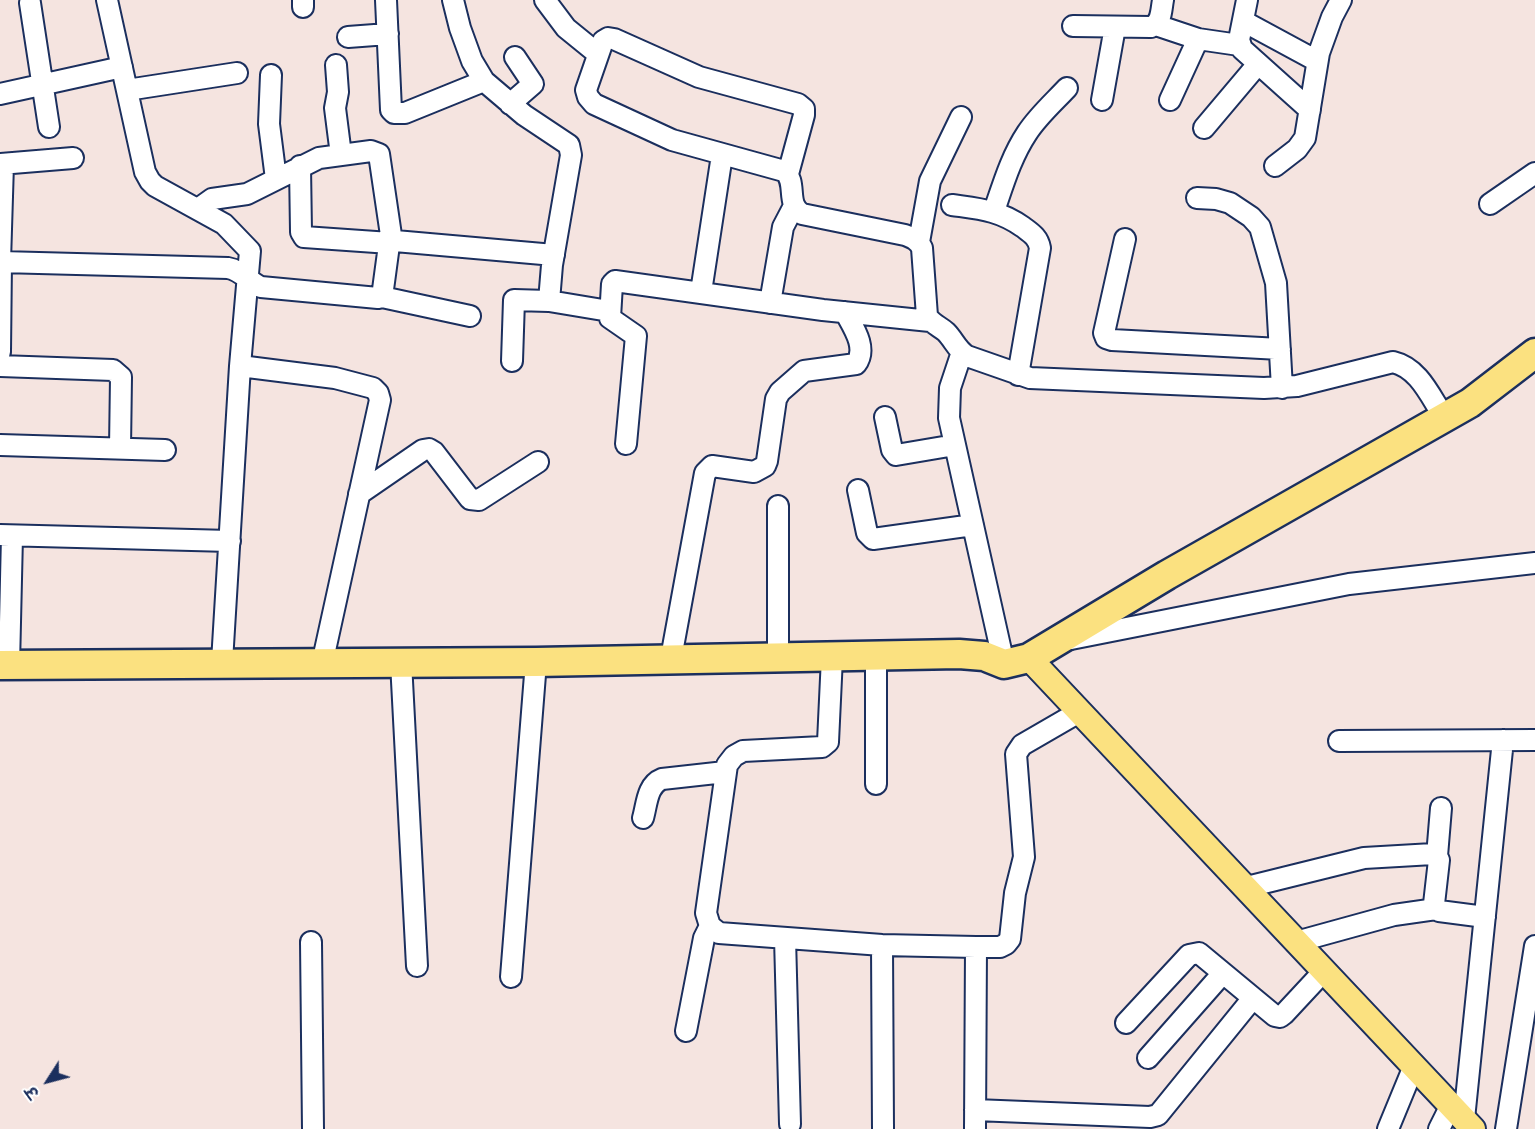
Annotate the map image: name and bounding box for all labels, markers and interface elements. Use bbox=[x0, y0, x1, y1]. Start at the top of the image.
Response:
north arrow bbox=[18, 1051, 78, 1111]
text: उ bbox=[22, 1082, 44, 1102]

